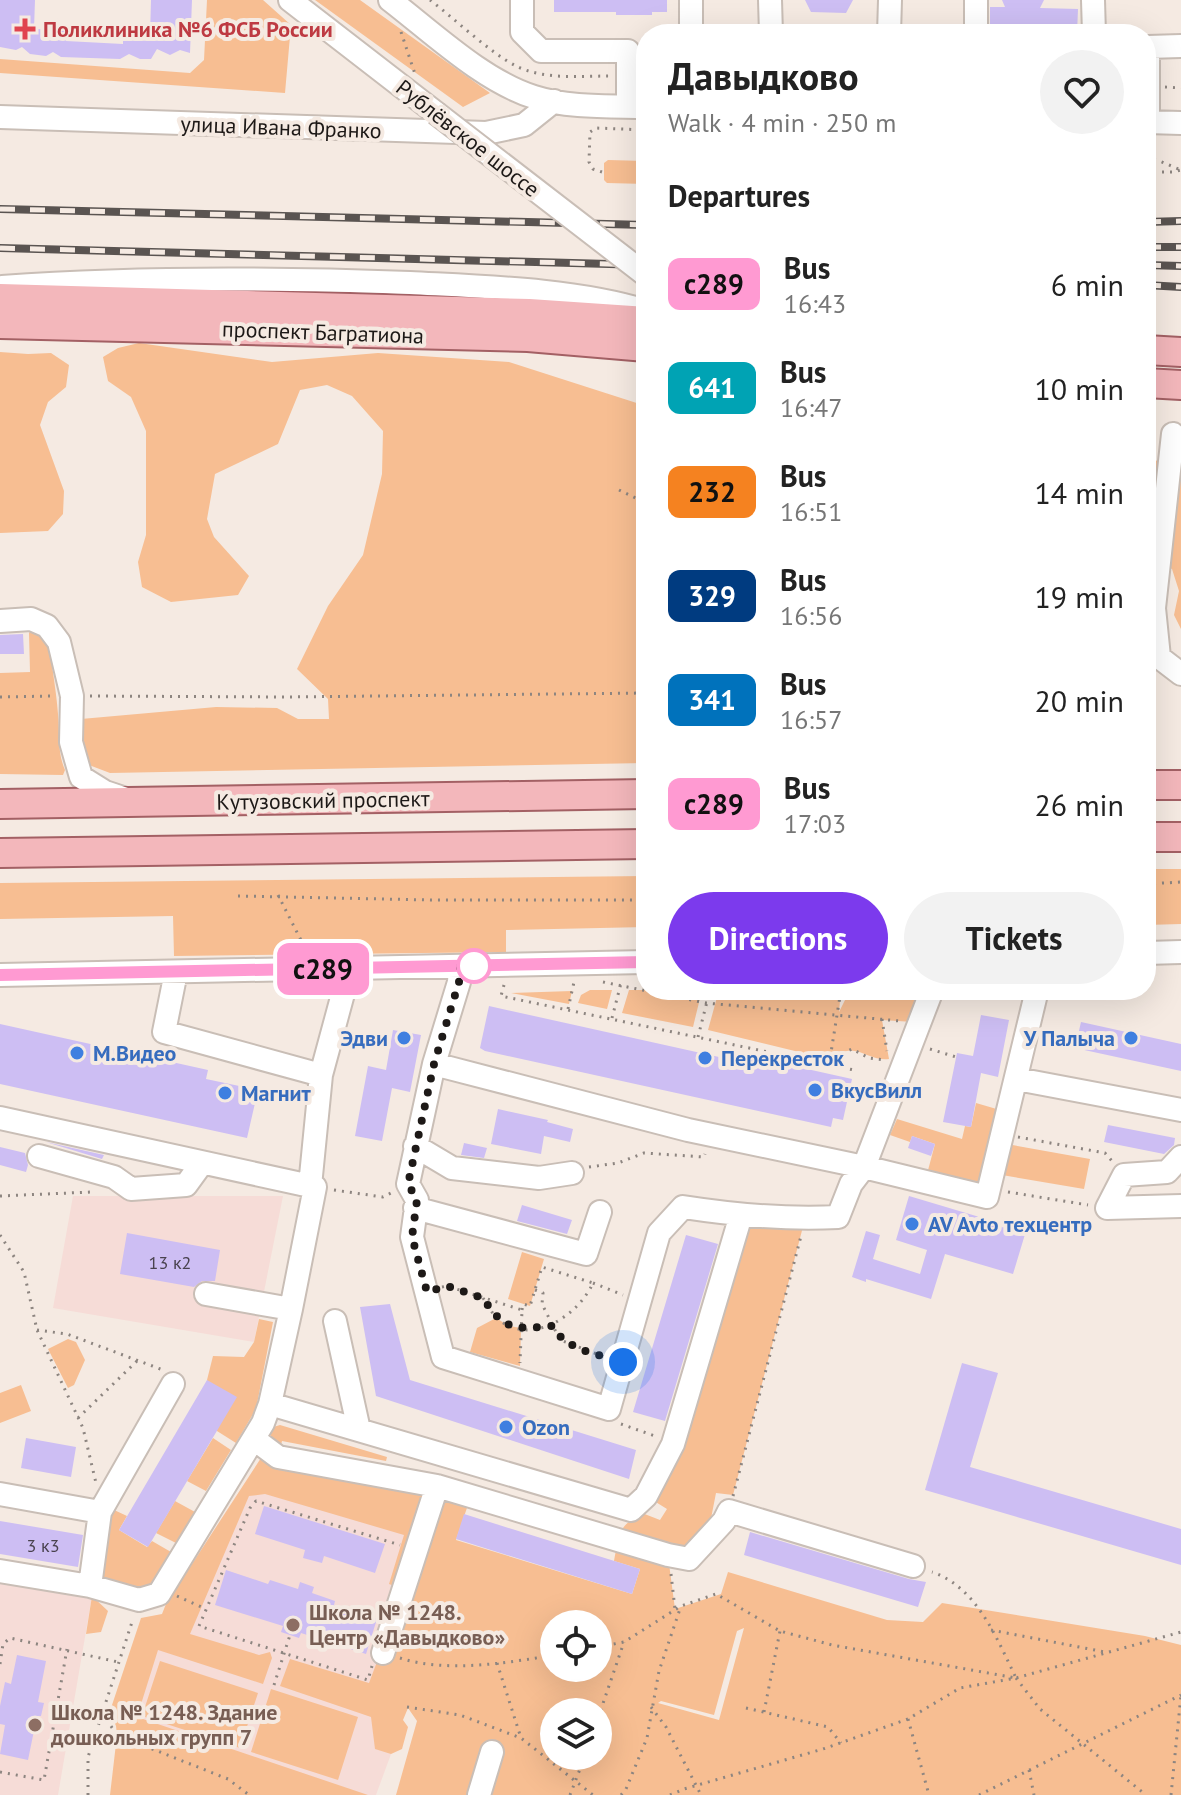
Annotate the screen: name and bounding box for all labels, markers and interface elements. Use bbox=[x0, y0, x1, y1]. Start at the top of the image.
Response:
place label: Поликлиника №6 ФСБ России bbox=[43, 15, 333, 43]
marker: Поликлиника №6 ФСБ России bbox=[14, 18, 36, 40]
button: heart bbox=[1040, 50, 1124, 134]
text: Давыдково bbox=[668, 51, 859, 100]
street label: Рублёвское шоссе bbox=[391, 73, 545, 203]
text: Walk · 4 min · 250 m bbox=[668, 106, 896, 139]
street label: улица Ивана Франко bbox=[180, 109, 382, 145]
text: Departures bbox=[668, 176, 810, 215]
text: Bus bbox=[784, 248, 830, 287]
text: с289 bbox=[684, 265, 744, 302]
text: 6 min bbox=[1051, 265, 1124, 304]
text: 16:43 bbox=[784, 287, 846, 320]
street label: проспект Багратиона bbox=[222, 314, 424, 350]
text: Bus bbox=[780, 352, 827, 391]
text: 641 bbox=[688, 369, 736, 406]
text: 10 min bbox=[1034, 369, 1124, 408]
text: 16:47 bbox=[780, 391, 842, 424]
text: Bus bbox=[780, 456, 827, 495]
text: 232 bbox=[688, 473, 736, 510]
text: 14 min bbox=[1034, 473, 1124, 512]
text: 16:51 bbox=[780, 495, 842, 528]
text: Bus bbox=[780, 560, 827, 599]
text: 329 bbox=[688, 577, 736, 614]
text: 19 min bbox=[1034, 577, 1124, 616]
text: 16:56 bbox=[780, 599, 842, 632]
text: Bus bbox=[780, 664, 827, 703]
text: 341 bbox=[688, 681, 736, 718]
text: 20 min bbox=[1034, 681, 1124, 720]
text: 16:57 bbox=[780, 703, 842, 736]
text: Bus bbox=[784, 768, 830, 807]
street label: Кутузовский проспект bbox=[216, 784, 430, 816]
text: с289 bbox=[684, 785, 744, 822]
text: 26 min bbox=[1034, 785, 1124, 824]
text: 17:03 bbox=[784, 807, 846, 840]
button: Directions bbox=[668, 892, 888, 984]
button: Tickets bbox=[904, 892, 1124, 984]
line badge: с289 bbox=[267, 943, 379, 995]
unlabelled marker bbox=[457, 949, 491, 983]
text: с289 bbox=[293, 950, 353, 987]
place label: Эдви bbox=[341, 1024, 388, 1052]
place label: У Палыча bbox=[1023, 1024, 1115, 1052]
marker: Эдви bbox=[395, 1029, 413, 1047]
marker: У Палыча bbox=[1122, 1029, 1140, 1047]
place label: М.Видео bbox=[93, 1039, 177, 1067]
marker: М.Видео bbox=[68, 1044, 86, 1062]
place label: Перекресток bbox=[721, 1044, 844, 1072]
marker: Перекресток bbox=[696, 1049, 714, 1067]
place label: ВкусВилл bbox=[831, 1076, 922, 1104]
place label: Магнит bbox=[241, 1079, 312, 1107]
marker: ВкусВилл bbox=[806, 1081, 824, 1099]
marker: Магнит bbox=[216, 1084, 234, 1102]
place label: AV Avto техцентр bbox=[928, 1210, 1092, 1238]
marker: AV Avto техцентр bbox=[903, 1215, 921, 1233]
house number: 13 к2 bbox=[149, 1251, 191, 1274]
your location bbox=[603, 1342, 643, 1382]
place label: Ozon bbox=[522, 1413, 570, 1441]
marker: Ozon bbox=[497, 1418, 515, 1436]
house number: 3 к3 bbox=[26, 1534, 60, 1557]
place label: Школа № 1248. Центр «Давыдково» bbox=[309, 1598, 505, 1651]
map controls bbox=[540, 1610, 612, 1770]
button: locate bbox=[540, 1610, 612, 1682]
marker: Школа № 1248. Центр «Давыдково» bbox=[284, 1616, 302, 1634]
place label: Школа № 1248. Здание дошкольных групп 7 bbox=[50, 1698, 278, 1751]
button: layers bbox=[540, 1698, 612, 1770]
marker: Школа № 1248. Здание дошкольных групп 7 bbox=[26, 1716, 44, 1734]

